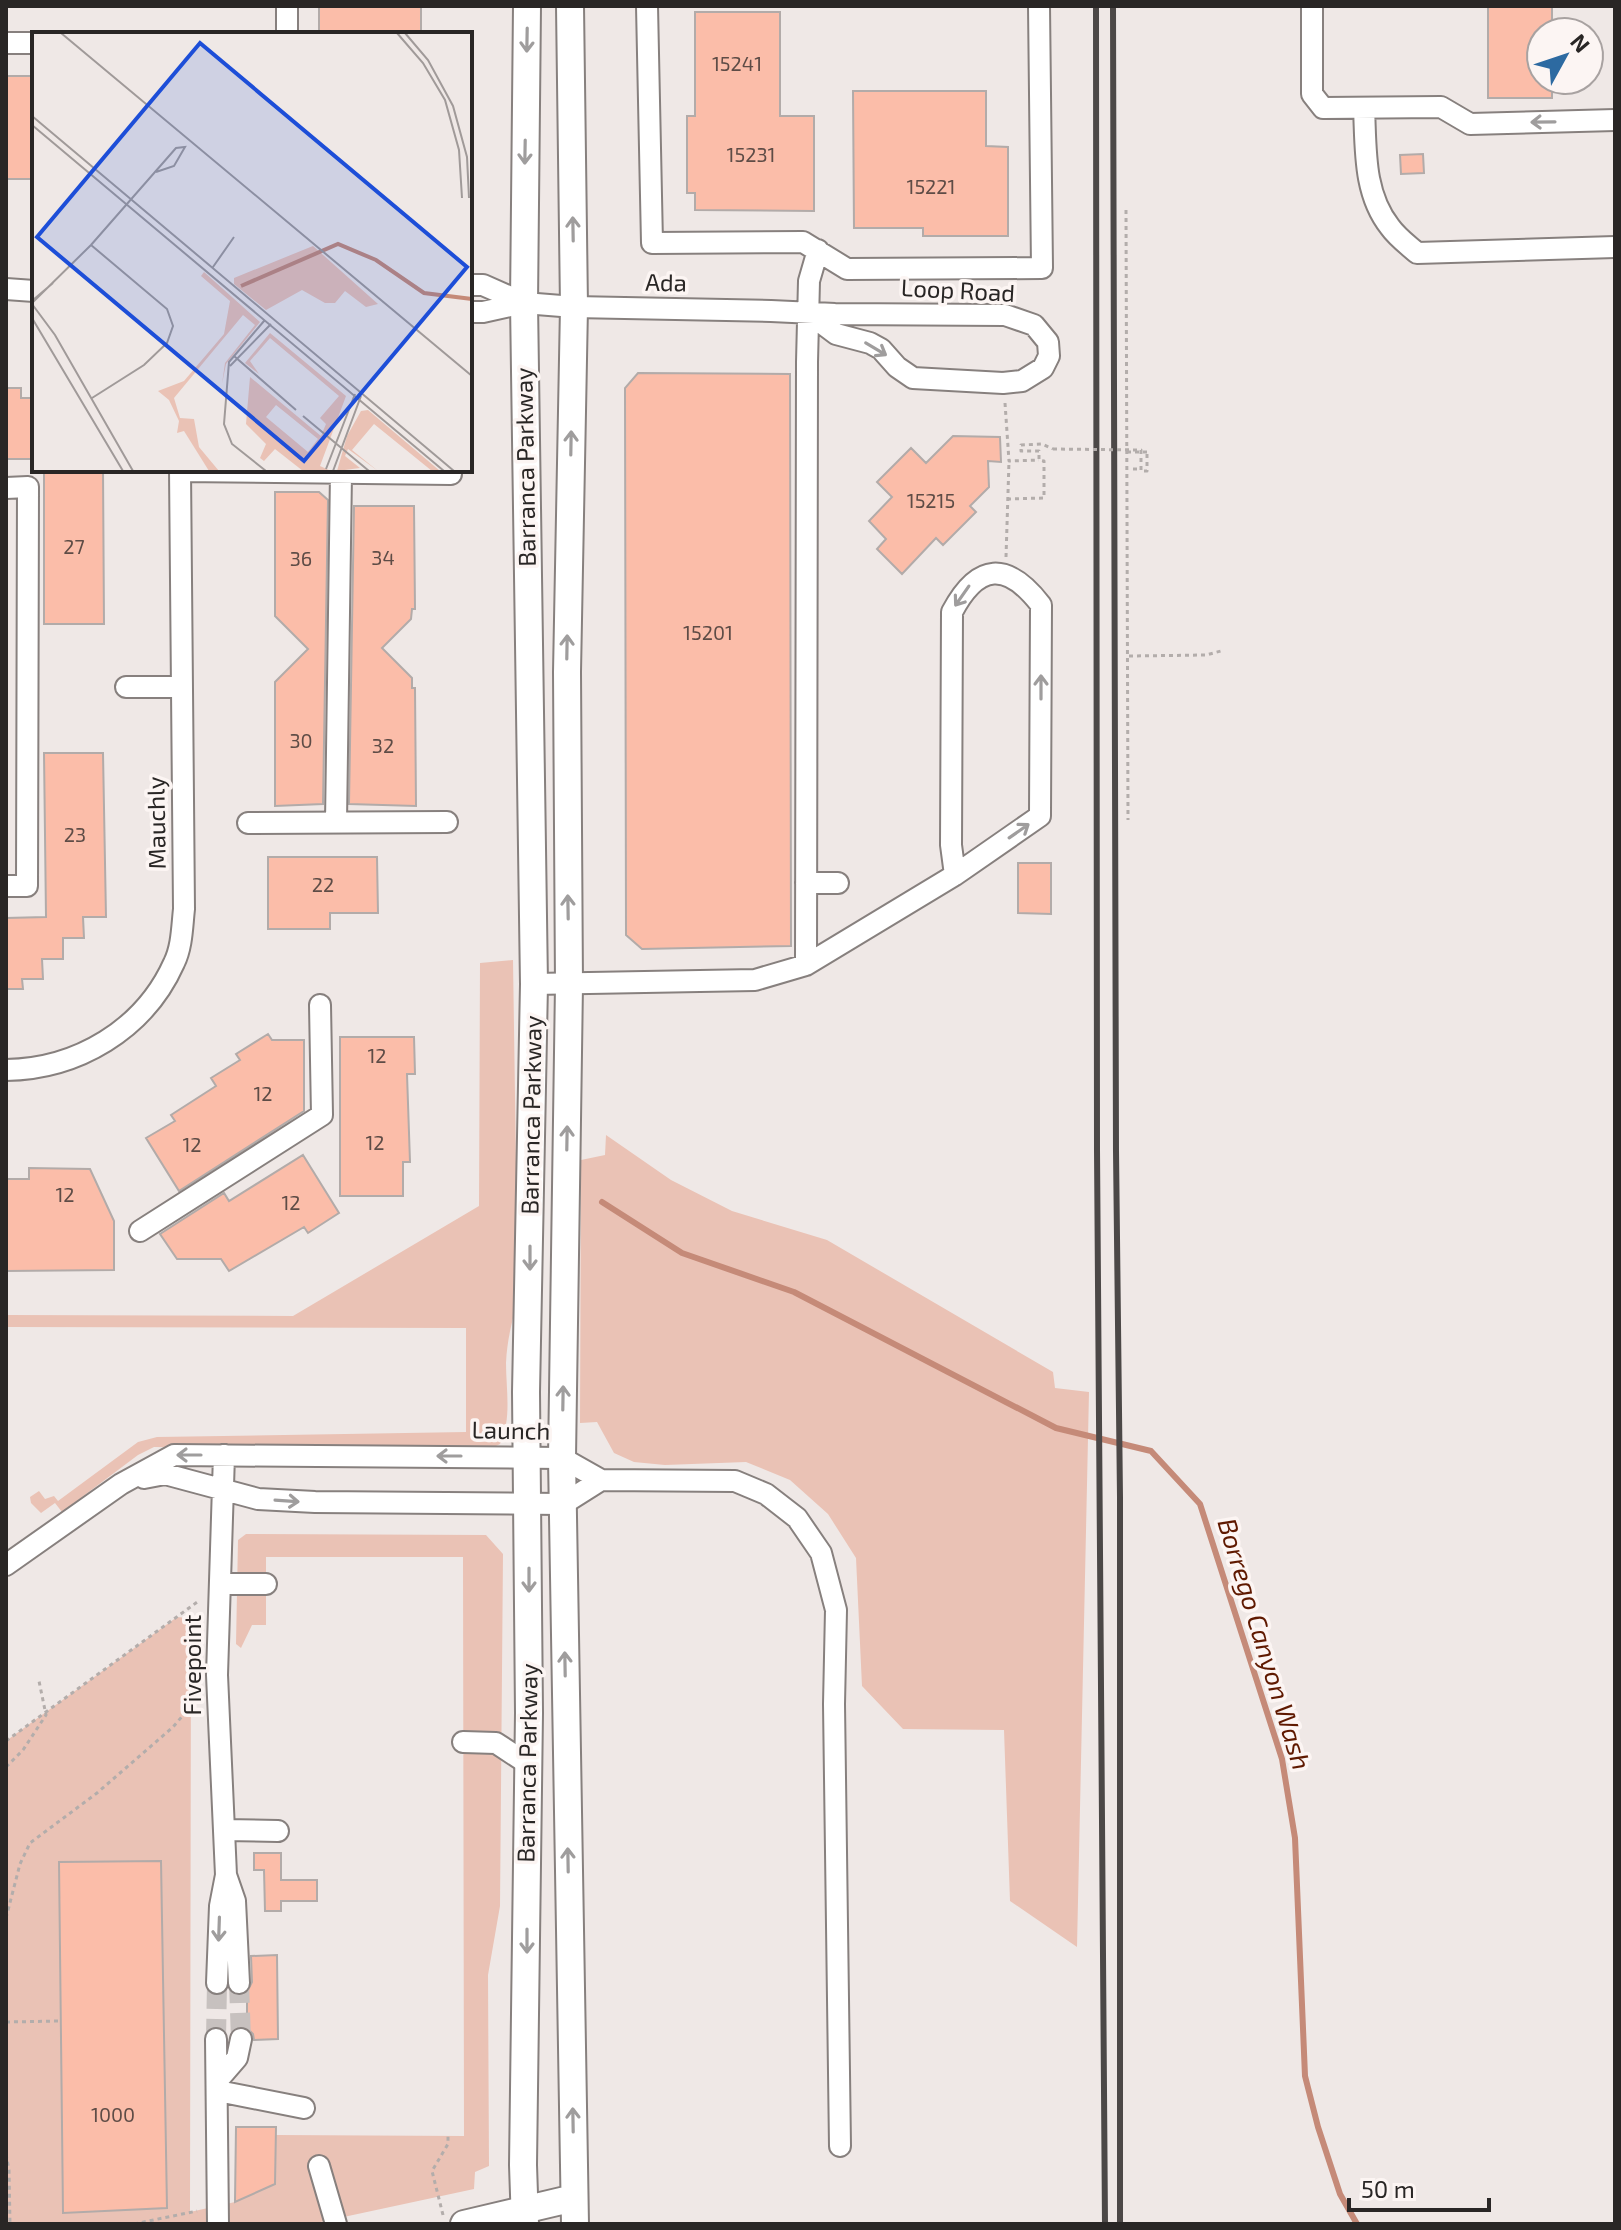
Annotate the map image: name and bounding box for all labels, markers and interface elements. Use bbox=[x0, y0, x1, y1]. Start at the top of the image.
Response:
north arrow bbox=[1525, 16, 1605, 96]
one-way arrow bbox=[519, 26, 535, 53]
text: N bbox=[1566, 28, 1596, 57]
inset map bbox=[32, 32, 472, 472]
house number: 15241 bbox=[712, 51, 762, 75]
one-way arrow bbox=[1530, 114, 1557, 130]
one-way arrow bbox=[518, 138, 533, 165]
house number: 15231 bbox=[727, 142, 776, 166]
house number: 15221 bbox=[906, 174, 956, 198]
one-way arrow bbox=[565, 216, 581, 243]
street label: Ada bbox=[645, 267, 687, 296]
street label: Loop Road bbox=[900, 272, 1016, 307]
one-way arrow bbox=[864, 341, 886, 357]
street label: Barranca Parkway bbox=[508, 367, 541, 567]
one-way arrow bbox=[564, 430, 579, 457]
house number: 15215 bbox=[907, 488, 955, 512]
house number: 27 bbox=[63, 534, 85, 558]
house number: 34 bbox=[371, 545, 395, 569]
house number: 36 bbox=[290, 546, 312, 570]
one-way arrow bbox=[954, 584, 970, 606]
house number: 15201 bbox=[683, 620, 733, 644]
one-way arrow bbox=[560, 634, 575, 661]
one-way arrow bbox=[1033, 674, 1049, 701]
house number: 30 bbox=[289, 728, 313, 752]
house number: 32 bbox=[372, 733, 394, 757]
street label: Mauchly bbox=[140, 776, 171, 870]
house number: 23 bbox=[64, 822, 86, 846]
one-way arrow bbox=[1007, 823, 1029, 840]
house number: 22 bbox=[312, 872, 334, 896]
one-way arrow bbox=[560, 894, 575, 921]
street label: Barranca Parkway bbox=[514, 1015, 547, 1215]
house number: 12 bbox=[367, 1043, 387, 1067]
house number: 12 bbox=[253, 1081, 273, 1105]
one-way arrow bbox=[559, 1125, 575, 1152]
house number: 12 bbox=[365, 1130, 385, 1154]
house number: 12 bbox=[182, 1132, 202, 1156]
house number: 12 bbox=[55, 1182, 75, 1206]
house number: 12 bbox=[281, 1190, 301, 1214]
one-way arrow bbox=[522, 1244, 538, 1271]
one-way arrow bbox=[555, 1385, 571, 1412]
street label: Launch bbox=[471, 1414, 551, 1445]
one-way arrow bbox=[176, 1447, 203, 1463]
one-way arrow bbox=[436, 1448, 463, 1464]
one-way arrow bbox=[273, 1493, 300, 1508]
water label: Borrego Canyon Wash bbox=[1211, 1514, 1318, 1773]
one-way arrow bbox=[521, 1566, 537, 1593]
street label: Fivepoint bbox=[177, 1615, 206, 1715]
one-way arrow bbox=[557, 1651, 573, 1678]
street label: Barranca Parkway bbox=[510, 1663, 543, 1863]
one-way arrow bbox=[561, 1847, 576, 1874]
one-way arrow bbox=[212, 1915, 227, 1942]
one-way arrow bbox=[519, 1927, 535, 1954]
house number: 1000 bbox=[91, 2102, 135, 2126]
one-way arrow bbox=[565, 2107, 581, 2134]
scale bar bbox=[1349, 2162, 1489, 2212]
text: 50 m bbox=[1361, 2174, 1415, 2203]

